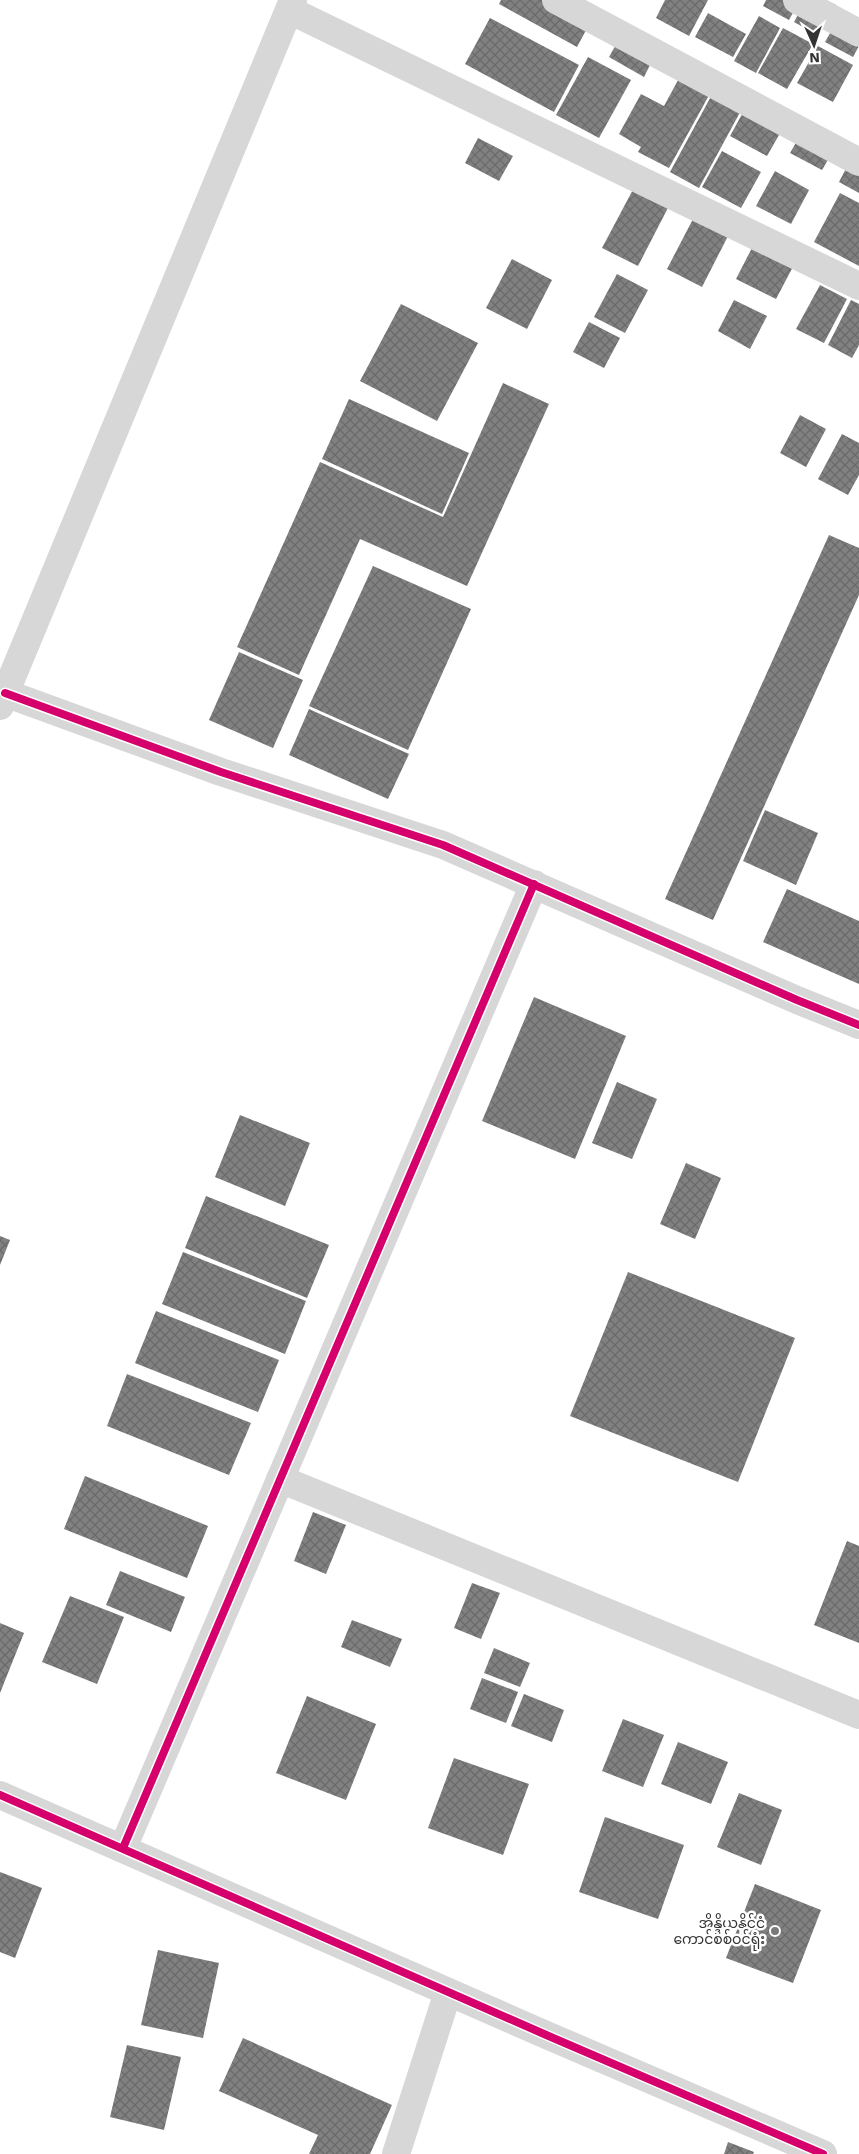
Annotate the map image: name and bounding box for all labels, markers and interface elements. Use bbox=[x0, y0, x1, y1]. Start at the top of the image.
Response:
north arrow bbox=[789, 20, 839, 70]
text: N bbox=[809, 50, 820, 66]
place label: အိန္ဒိယနိုင်ငံ ကောင်စစ်ဝင်ရုံး bbox=[673, 1913, 765, 1951]
marker: အိန္ဒိယနိုင်ငံ ကောင်စစ်ဝင်ရုံး bbox=[769, 1925, 781, 1937]

